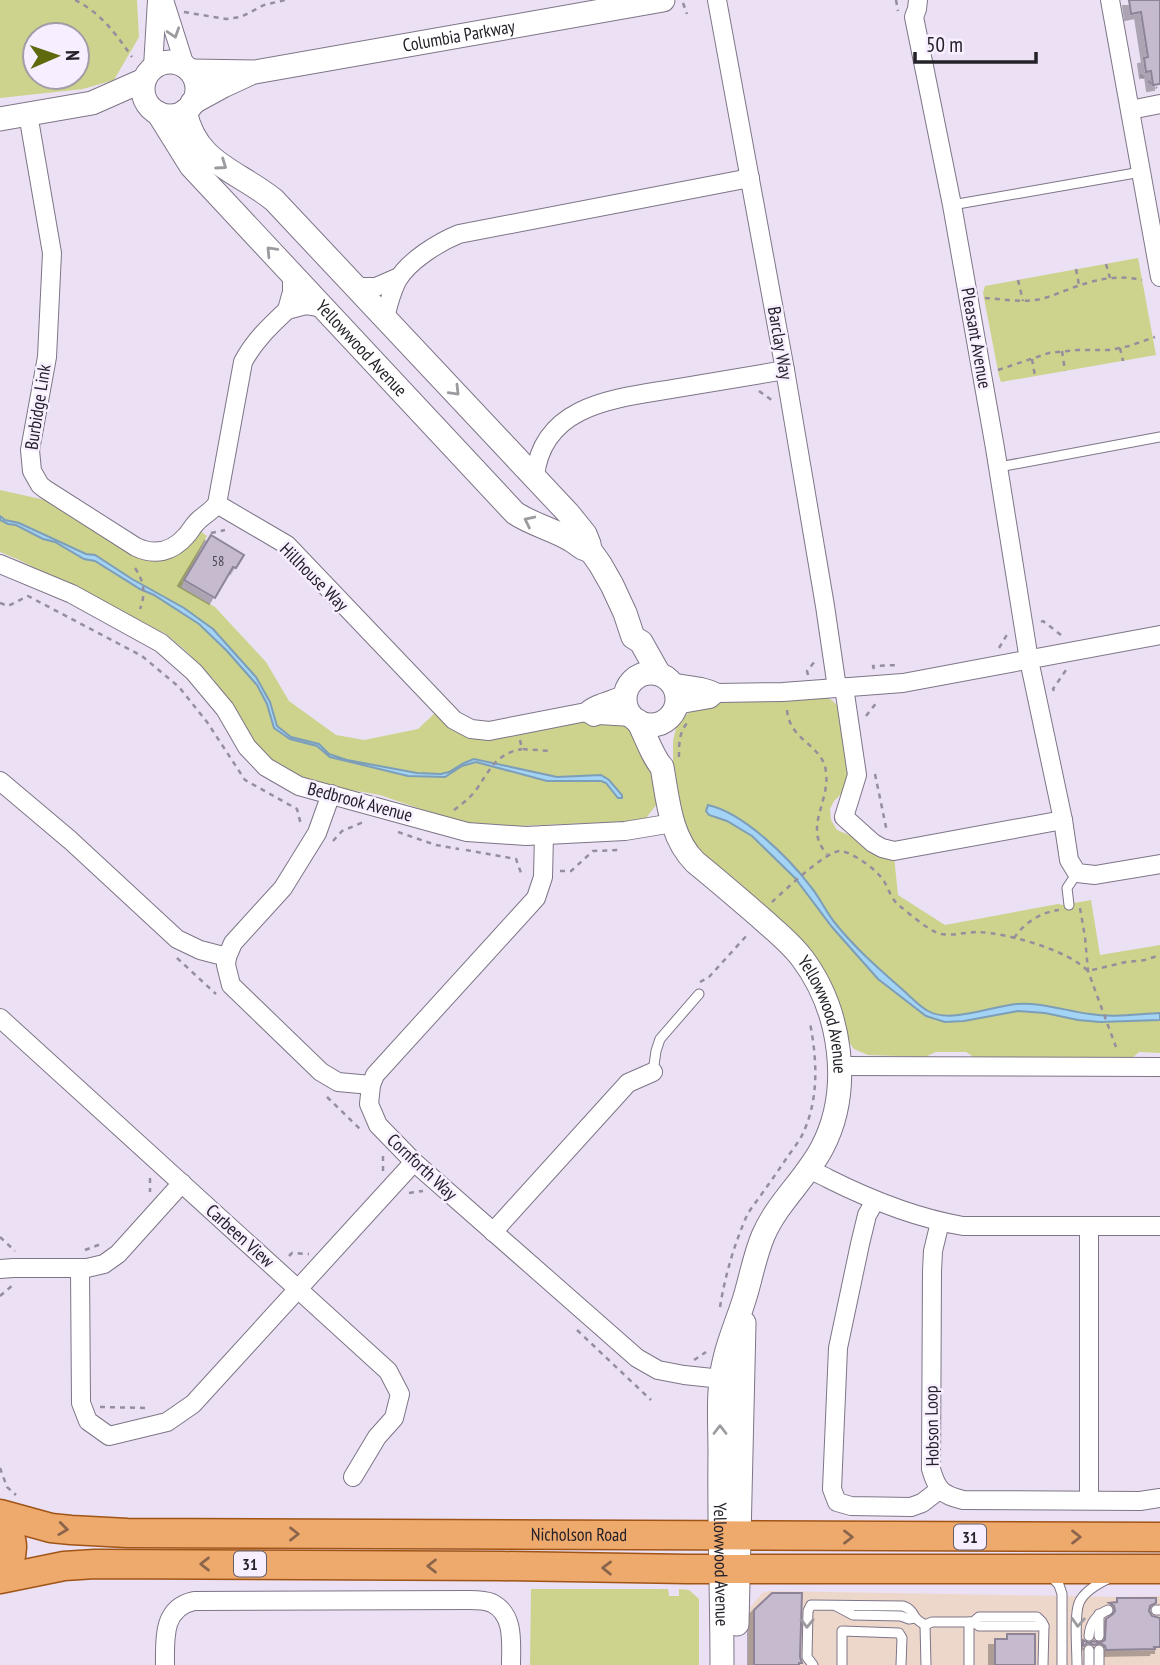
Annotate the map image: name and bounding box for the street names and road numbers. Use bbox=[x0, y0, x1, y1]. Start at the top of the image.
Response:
street label: Columbia Parkway bbox=[401, 14, 517, 57]
street label: Pleasant Avenue bbox=[956, 286, 997, 390]
street label: Yellowwood Avenue bbox=[311, 295, 412, 401]
street label: Barclay Way bbox=[763, 305, 798, 381]
street label: Burbidge Link bbox=[19, 363, 56, 451]
street label: Hillhouse Way bbox=[275, 537, 354, 616]
street label: Bedbrook Avenue bbox=[305, 777, 415, 827]
street label: Yellowwood Avenue bbox=[793, 951, 852, 1074]
street label: Cornforth Way bbox=[382, 1128, 462, 1205]
street label: Carbeen View bbox=[201, 1199, 280, 1273]
street label: Hobson Loop bbox=[919, 1385, 944, 1467]
street label: Yellowwood Avenue bbox=[709, 1502, 734, 1626]
street label: Nicholson Road bbox=[531, 1523, 627, 1546]
road number: 31 bbox=[954, 1525, 986, 1550]
road number: 31 bbox=[234, 1552, 266, 1576]

